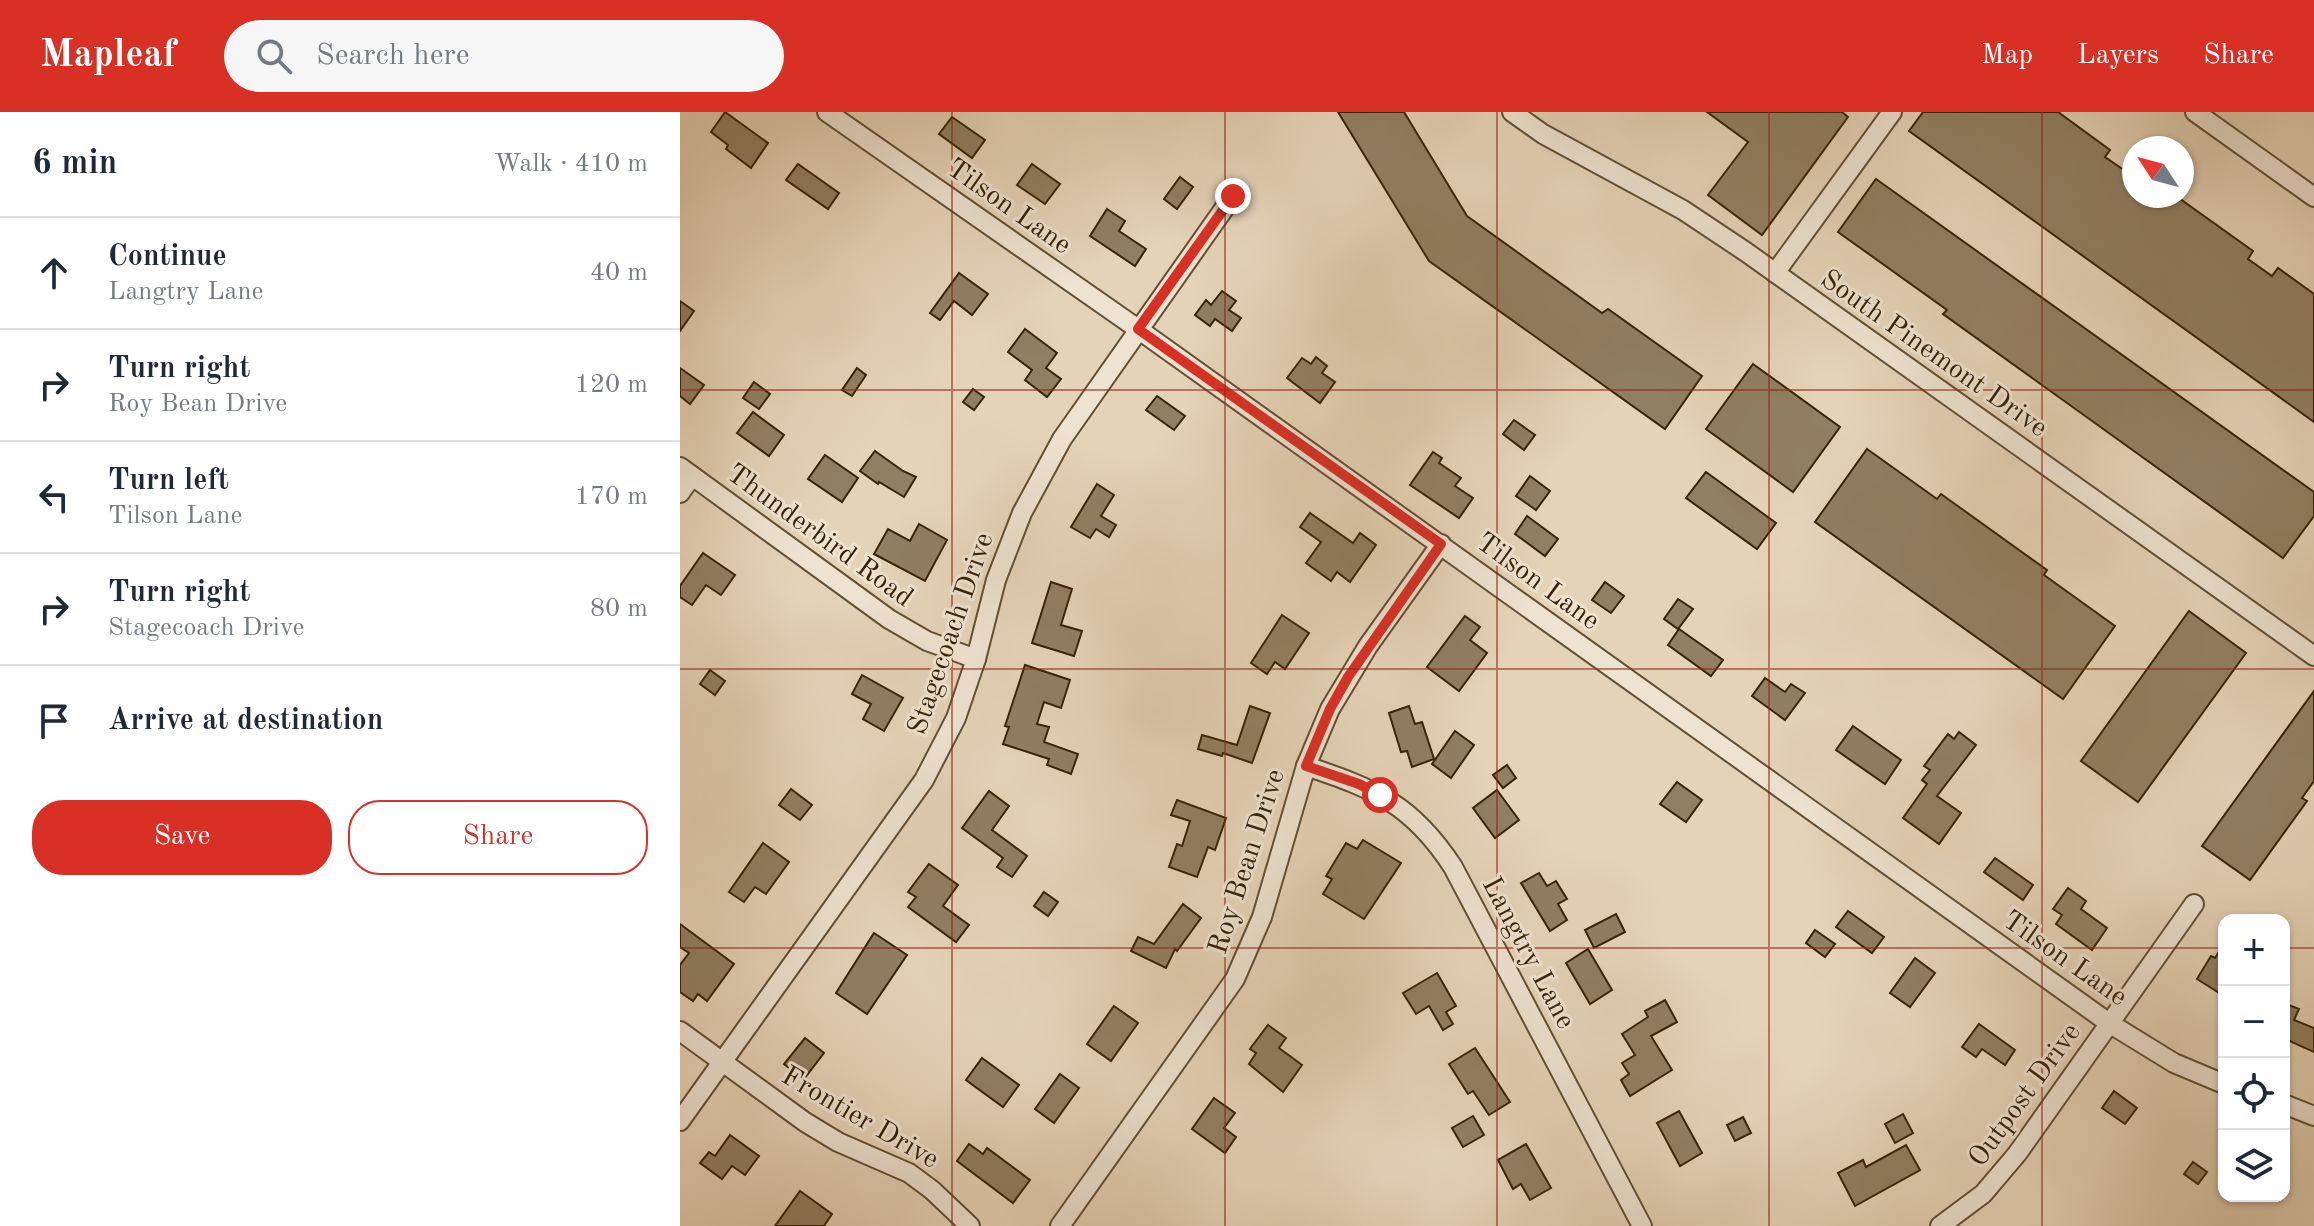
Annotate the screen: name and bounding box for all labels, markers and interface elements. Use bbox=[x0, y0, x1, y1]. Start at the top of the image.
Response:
search box bbox=[224, 20, 784, 92]
icon: search bbox=[252, 34, 296, 78]
text: Mapleaf bbox=[40, 37, 176, 75]
text: Search here bbox=[316, 41, 470, 71]
text: Map bbox=[1981, 42, 2033, 70]
text: Layers bbox=[2077, 42, 2159, 70]
text: Share bbox=[2203, 42, 2274, 70]
north arrow bbox=[2122, 136, 2194, 208]
text: 6 min bbox=[32, 147, 117, 181]
text: Walk · 410 m bbox=[494, 151, 648, 177]
street label: Tilson Lane bbox=[941, 154, 1076, 260]
route end bbox=[1215, 178, 1251, 214]
text: Continue bbox=[108, 242, 227, 272]
icon: ahead bbox=[32, 251, 76, 295]
text: 40 m bbox=[590, 260, 648, 286]
street label: South Pinemont Drive bbox=[1815, 266, 2052, 443]
text: Langtry Lane bbox=[108, 279, 263, 305]
text: Turn right bbox=[108, 354, 250, 384]
icon: right bbox=[32, 363, 76, 407]
text: 120 m bbox=[575, 372, 648, 398]
text: Roy Bean Drive bbox=[108, 391, 287, 417]
street label: Thunderbird Road bbox=[721, 460, 917, 613]
text: Turn left bbox=[108, 466, 229, 496]
icon: left bbox=[32, 475, 76, 519]
text: 170 m bbox=[575, 484, 648, 510]
text: Tilson Lane bbox=[108, 503, 242, 529]
street label: Stagecoach Drive bbox=[904, 529, 999, 739]
street label: Tilson Lane bbox=[1470, 529, 1604, 636]
text: Turn right bbox=[108, 578, 250, 608]
icon: right bbox=[32, 587, 76, 631]
text: 80 m bbox=[590, 596, 648, 622]
text: Stagecoach Drive bbox=[108, 615, 304, 641]
icon: arrive bbox=[32, 699, 76, 743]
text: Arrive at destination bbox=[108, 706, 383, 736]
street label: Roy Bean Drive bbox=[1205, 766, 1291, 958]
route start bbox=[1362, 777, 1398, 813]
button: Save bbox=[32, 800, 332, 875]
button: Share bbox=[348, 800, 648, 875]
street label: Langtry Lane bbox=[1476, 873, 1579, 1034]
street label: Tilson Lane bbox=[1997, 906, 2132, 1012]
map controls bbox=[2218, 914, 2290, 1202]
button: + bbox=[2218, 914, 2290, 986]
button: − bbox=[2218, 986, 2290, 1058]
street label: Outpost Drive bbox=[1964, 1019, 2087, 1173]
button: locate bbox=[2218, 1058, 2290, 1130]
street label: Frontier Drive bbox=[776, 1062, 943, 1175]
button: layers bbox=[2218, 1130, 2290, 1202]

